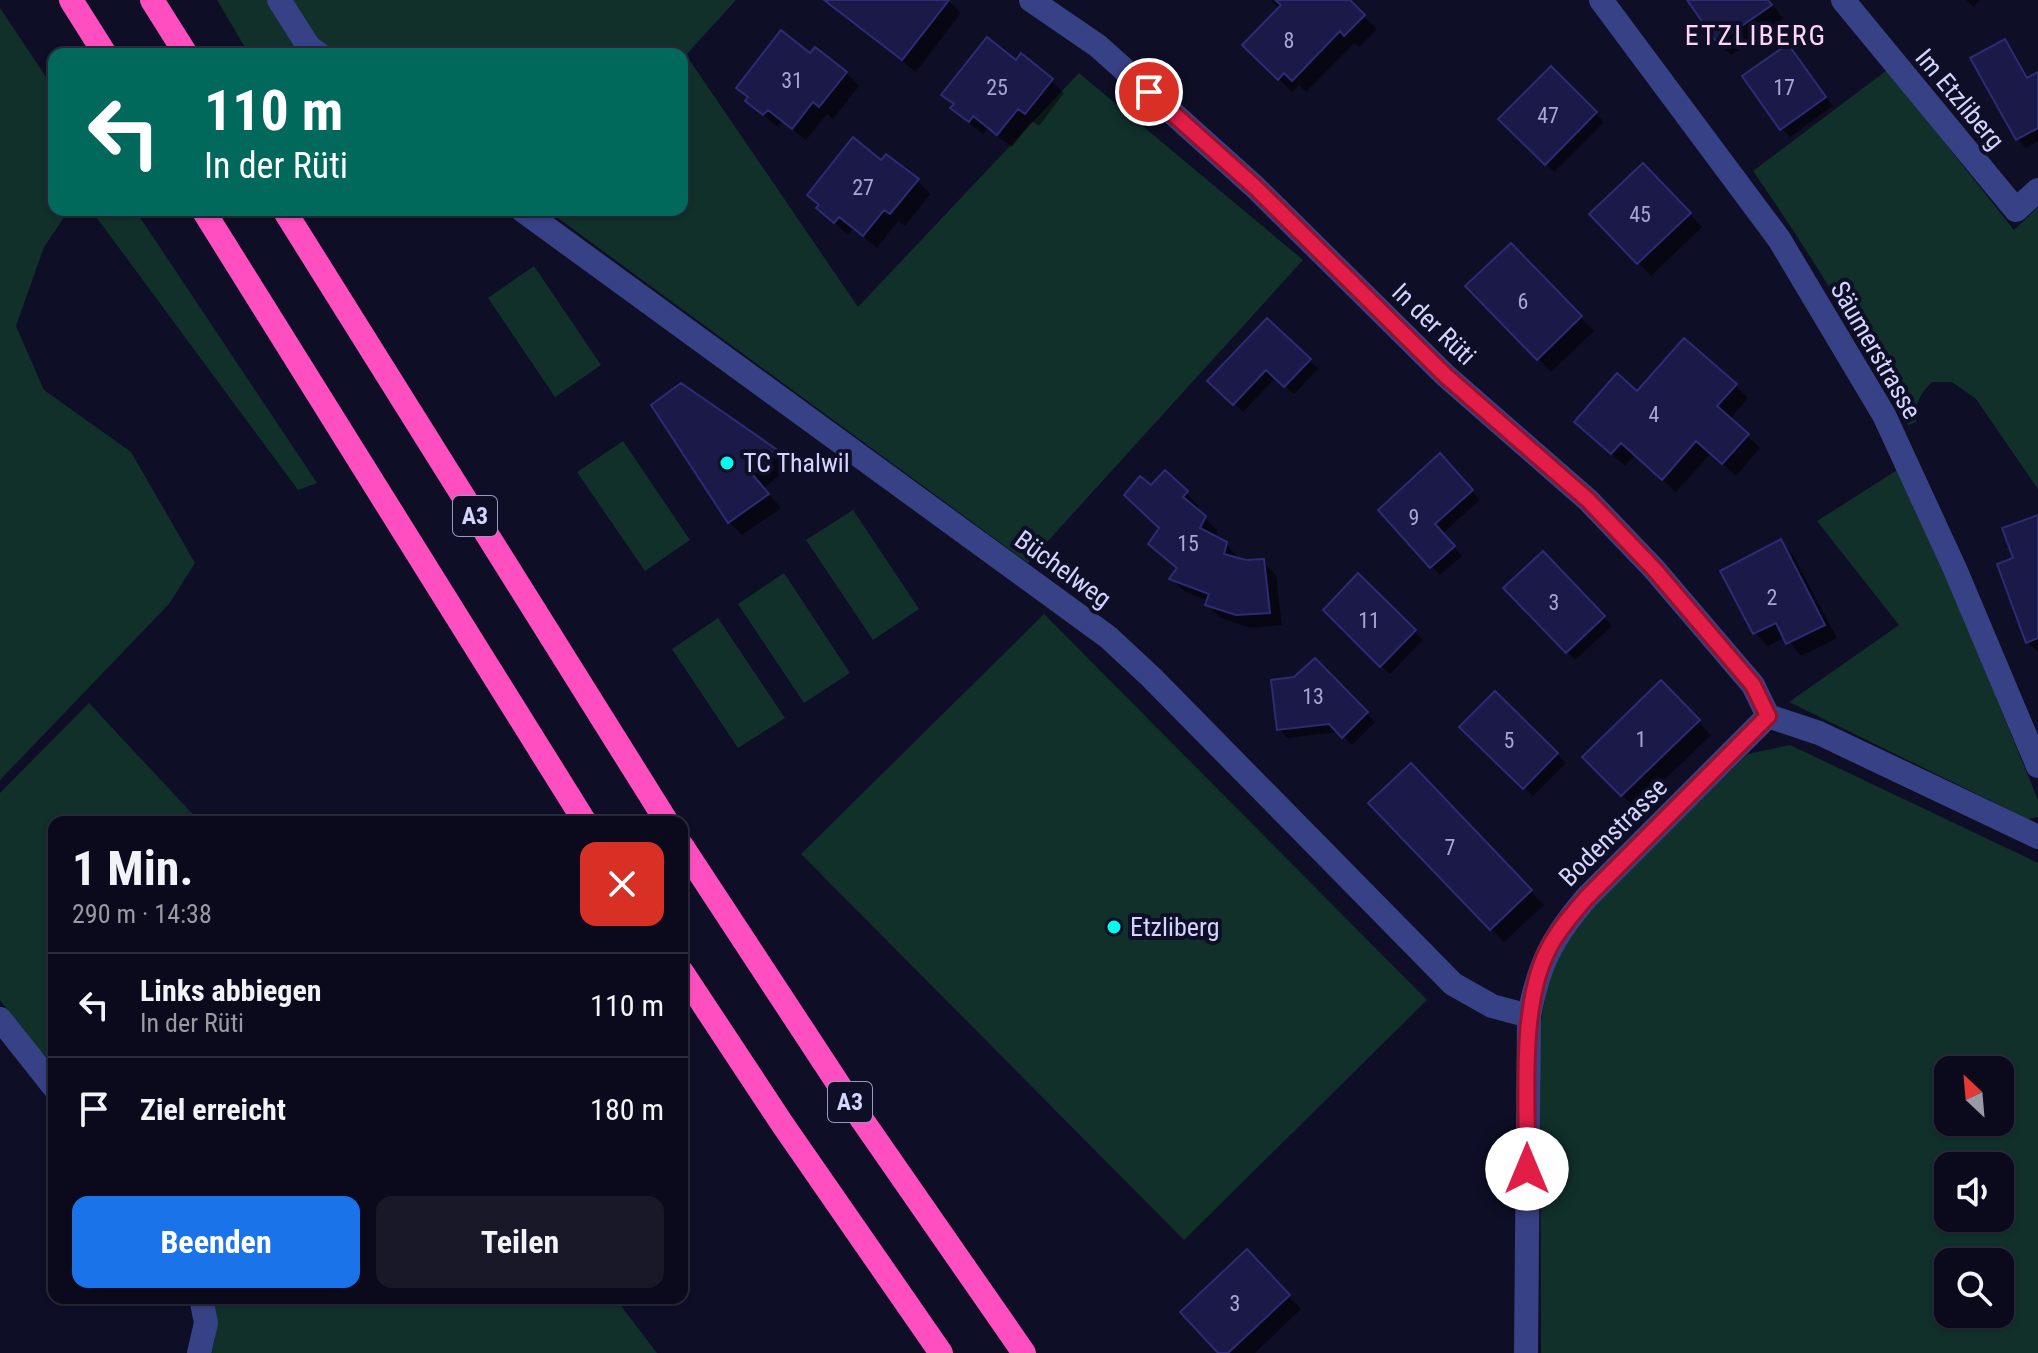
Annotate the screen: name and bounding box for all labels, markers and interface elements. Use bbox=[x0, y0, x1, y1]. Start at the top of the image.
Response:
district label: ETZLIBERG bbox=[1685, 19, 1827, 52]
house number: 8 bbox=[1284, 28, 1294, 53]
street label: Im Etzliberg bbox=[1909, 43, 2011, 155]
pin bbox=[1115, 58, 1183, 126]
house number: 31 bbox=[781, 68, 803, 93]
icon: arrive bbox=[1127, 70, 1171, 114]
house number: 25 bbox=[986, 75, 1008, 100]
house number: 17 bbox=[1773, 75, 1795, 100]
text: 110 m bbox=[204, 78, 343, 144]
icon: left bbox=[72, 80, 176, 184]
house number: 47 bbox=[1537, 103, 1559, 128]
text: In der Rüti bbox=[204, 145, 348, 187]
house number: 27 bbox=[852, 175, 874, 200]
house number: 45 bbox=[1629, 202, 1651, 227]
street label: Säumerstrasse bbox=[1825, 276, 1927, 424]
street label: In der Rüti bbox=[1386, 277, 1482, 371]
house number: 6 bbox=[1518, 289, 1528, 314]
house number: 4 bbox=[1649, 402, 1660, 427]
place label: TC Thalwil bbox=[743, 448, 850, 478]
marker: TC Thalwil bbox=[718, 454, 736, 472]
road number: A3 bbox=[453, 496, 497, 536]
house number: 9 bbox=[1409, 505, 1419, 530]
street label: Büchelweg bbox=[1009, 524, 1117, 614]
house number: 15 bbox=[1177, 531, 1199, 556]
house number: 2 bbox=[1767, 585, 1777, 610]
house number: 3 bbox=[1549, 590, 1559, 615]
house number: 11 bbox=[1358, 608, 1380, 633]
house number: 13 bbox=[1302, 684, 1324, 709]
house number: 1 bbox=[1636, 727, 1646, 752]
house number: 5 bbox=[1504, 728, 1514, 753]
street label: Bodenstrasse bbox=[1553, 772, 1673, 892]
house number: 7 bbox=[1445, 835, 1455, 860]
text: 1 Min. bbox=[72, 840, 193, 897]
button: close bbox=[580, 842, 664, 926]
text: 290 m · 14:38 bbox=[72, 899, 212, 929]
place label: Etzliberg bbox=[1130, 912, 1219, 942]
marker: Etzliberg bbox=[1105, 918, 1123, 936]
text: Links abbiegen bbox=[140, 973, 322, 1008]
icon: left bbox=[72, 983, 116, 1027]
text: 110 m bbox=[590, 988, 664, 1023]
text: In der Rüti bbox=[140, 1008, 244, 1038]
north arrow bbox=[1934, 1056, 2014, 1136]
map controls bbox=[1934, 1056, 2014, 1328]
road number: A3 bbox=[828, 1082, 872, 1122]
icon: arrive bbox=[72, 1087, 116, 1131]
text: Ziel erreicht bbox=[140, 1092, 286, 1127]
text: 180 m bbox=[590, 1092, 664, 1127]
position arrow bbox=[1485, 1127, 1569, 1211]
button: sound bbox=[1934, 1152, 2014, 1232]
button: Beenden bbox=[72, 1196, 360, 1288]
button: Teilen bbox=[376, 1196, 664, 1288]
button: search bbox=[1934, 1248, 2014, 1328]
house number: 3 bbox=[1230, 1291, 1240, 1316]

